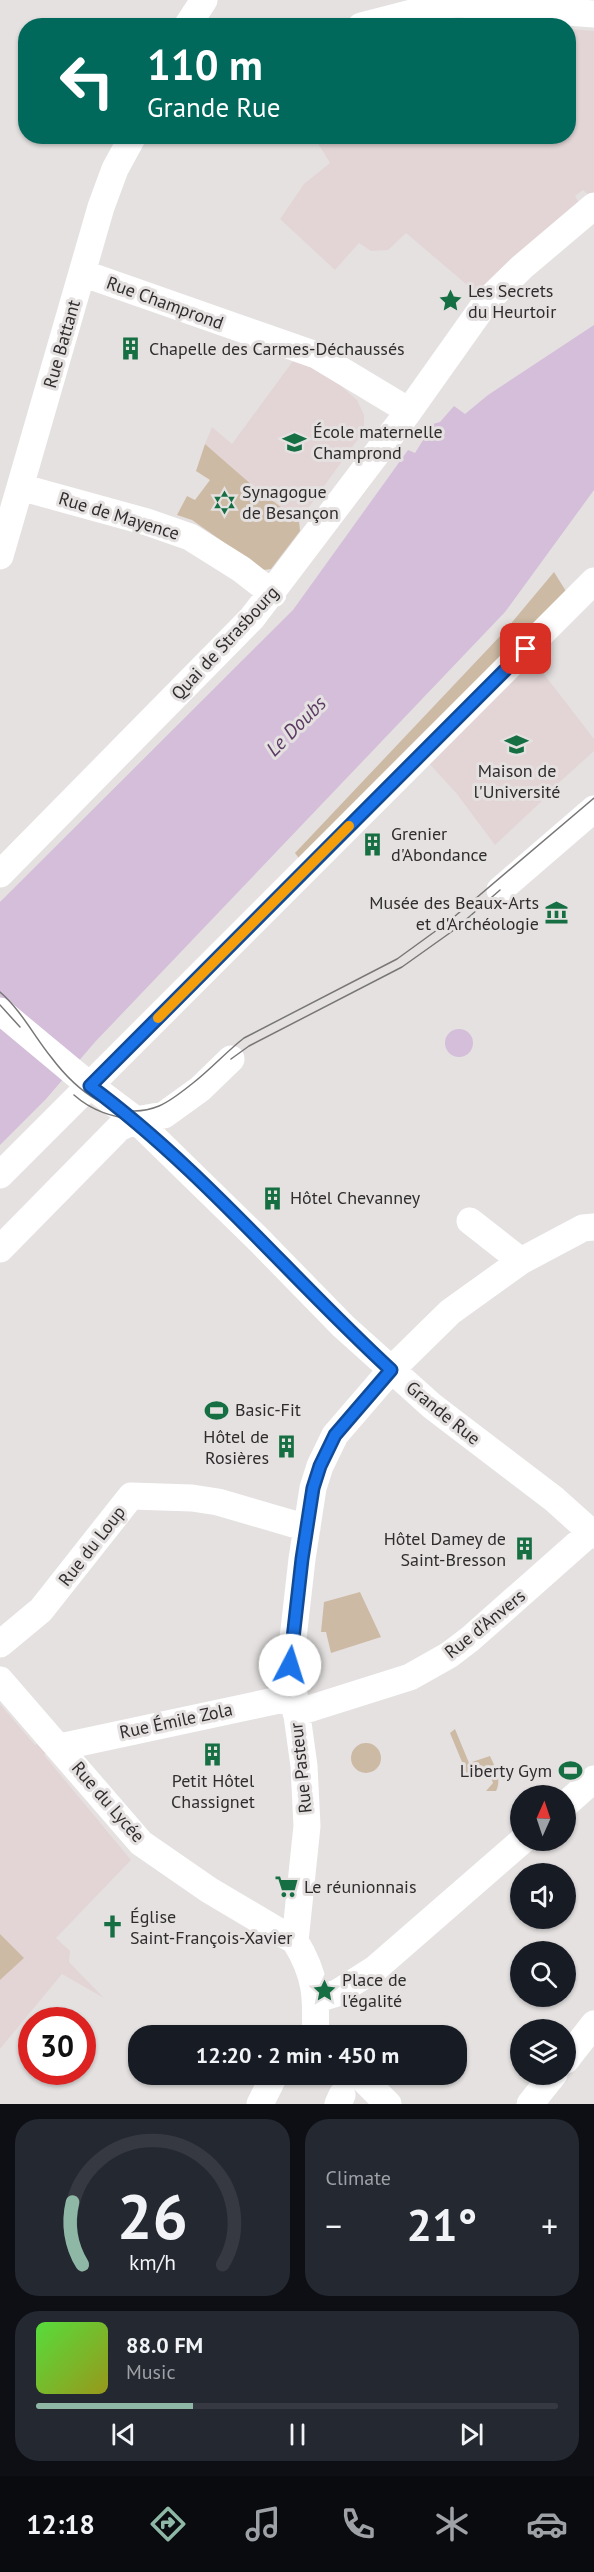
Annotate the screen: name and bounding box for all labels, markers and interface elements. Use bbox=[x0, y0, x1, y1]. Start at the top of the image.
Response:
text: 110 m bbox=[147, 37, 263, 92]
icon: left bbox=[48, 42, 126, 120]
text: Grande Rue bbox=[147, 90, 280, 124]
street label: Rue Champrond bbox=[103, 271, 227, 334]
place label: Les Secrets du Heurtoir bbox=[468, 279, 556, 323]
place icon: Les Secrets du Heurtoir bbox=[437, 288, 463, 314]
street label: Rue Battant bbox=[38, 297, 85, 391]
building icon: Chapelle des Carmes-Déchaussés bbox=[118, 336, 144, 362]
place label: Chapelle des Carmes-Déchaussés bbox=[149, 337, 405, 360]
place label: École maternelle Champrond bbox=[313, 420, 443, 464]
school or university icon: École maternelle Champrond bbox=[282, 429, 308, 455]
place label: Synagogue de Besançon bbox=[242, 480, 339, 524]
street label: Rue de Mayence bbox=[56, 486, 182, 545]
synagogue icon: Synagogue de Besançon bbox=[211, 489, 237, 515]
street label: Quai de Strasbourg bbox=[166, 581, 283, 704]
pin bbox=[500, 623, 551, 674]
icon: arrive bbox=[509, 632, 542, 665]
water label: Le Doubs bbox=[260, 690, 332, 762]
school or university icon: Maison de l'Université bbox=[504, 732, 530, 758]
place label: Maison de l'Université bbox=[474, 759, 560, 803]
place label: Grenier d'Abondance bbox=[391, 822, 487, 866]
building icon: Grenier d'Abondance bbox=[360, 831, 386, 857]
place label: Musée des Beaux-Arts et d'Archéologie bbox=[369, 891, 539, 935]
museum icon: Musée des Beaux-Arts et d'Archéologie bbox=[544, 900, 570, 926]
building icon: Hôtel Chevanney bbox=[259, 1185, 285, 1211]
place label: Hôtel Chevanney bbox=[290, 1186, 421, 1209]
street label: Grande Rue bbox=[402, 1376, 485, 1450]
sports icon: Basic-Fit bbox=[204, 1397, 230, 1423]
place label: Basic-Fit bbox=[235, 1398, 301, 1421]
place label: Hôtel de Rosières bbox=[203, 1425, 269, 1469]
building icon: Hôtel de Rosières bbox=[274, 1434, 300, 1460]
street label: Rue du Loup bbox=[53, 1501, 130, 1590]
place label: Hôtel Damey de Saint-Bresson bbox=[384, 1527, 506, 1571]
building icon: Hôtel Damey de Saint-Bresson bbox=[511, 1536, 537, 1562]
street label: Rue d'Anvers bbox=[440, 1584, 530, 1663]
position arrow bbox=[258, 1633, 322, 1697]
street label: Rue Émile Zola bbox=[117, 1697, 234, 1744]
street label: Rue Pasteur bbox=[284, 1722, 317, 1815]
building icon: Petit Hôtel Chassignet bbox=[200, 1742, 226, 1768]
street label: Rue du Lycée bbox=[67, 1756, 150, 1847]
sports icon: Liberty Gym bbox=[557, 1758, 583, 1784]
place label: Liberty Gym bbox=[460, 1759, 552, 1782]
place label: Petit Hôtel Chassignet bbox=[171, 1769, 255, 1813]
north arrow bbox=[510, 1785, 576, 1851]
map controls bbox=[510, 1785, 576, 2085]
button: sound bbox=[510, 1863, 576, 1929]
supermarket icon: Le réunionnais bbox=[273, 1874, 299, 1900]
place label: Le réunionnais bbox=[304, 1875, 417, 1898]
place label: Église Saint-François-Xavier bbox=[130, 1905, 292, 1949]
church icon: Église Saint-François-Xavier bbox=[99, 1914, 125, 1940]
button: search bbox=[510, 1941, 576, 2007]
place label: Place de l'égalité bbox=[342, 1968, 407, 2012]
place icon: Place de l'égalité bbox=[311, 1977, 337, 2003]
speed limit sign: 30 bbox=[18, 2007, 96, 2085]
button: layers bbox=[510, 2019, 576, 2085]
text: 12:20 · 2 min · 450 m bbox=[196, 2041, 399, 2069]
text: Climate bbox=[326, 2165, 391, 2191]
text: 26 bbox=[117, 2175, 188, 2256]
text: 21° bbox=[406, 2195, 477, 2253]
text: − bbox=[326, 2204, 342, 2247]
text: + bbox=[541, 2204, 558, 2247]
text: km/h bbox=[129, 2248, 176, 2276]
text: 88.0 FM bbox=[126, 2331, 203, 2359]
text: Music bbox=[126, 2359, 175, 2385]
icon: previous bbox=[107, 2418, 140, 2451]
icon: pause bbox=[281, 2418, 314, 2451]
icon: next bbox=[455, 2418, 488, 2451]
icon: directions bbox=[147, 2503, 189, 2545]
icon: music bbox=[242, 2503, 284, 2545]
icon: phone bbox=[337, 2503, 379, 2545]
icon: climate bbox=[431, 2503, 473, 2545]
icon: car bbox=[526, 2503, 568, 2545]
text: 12:18 bbox=[26, 2507, 95, 2541]

